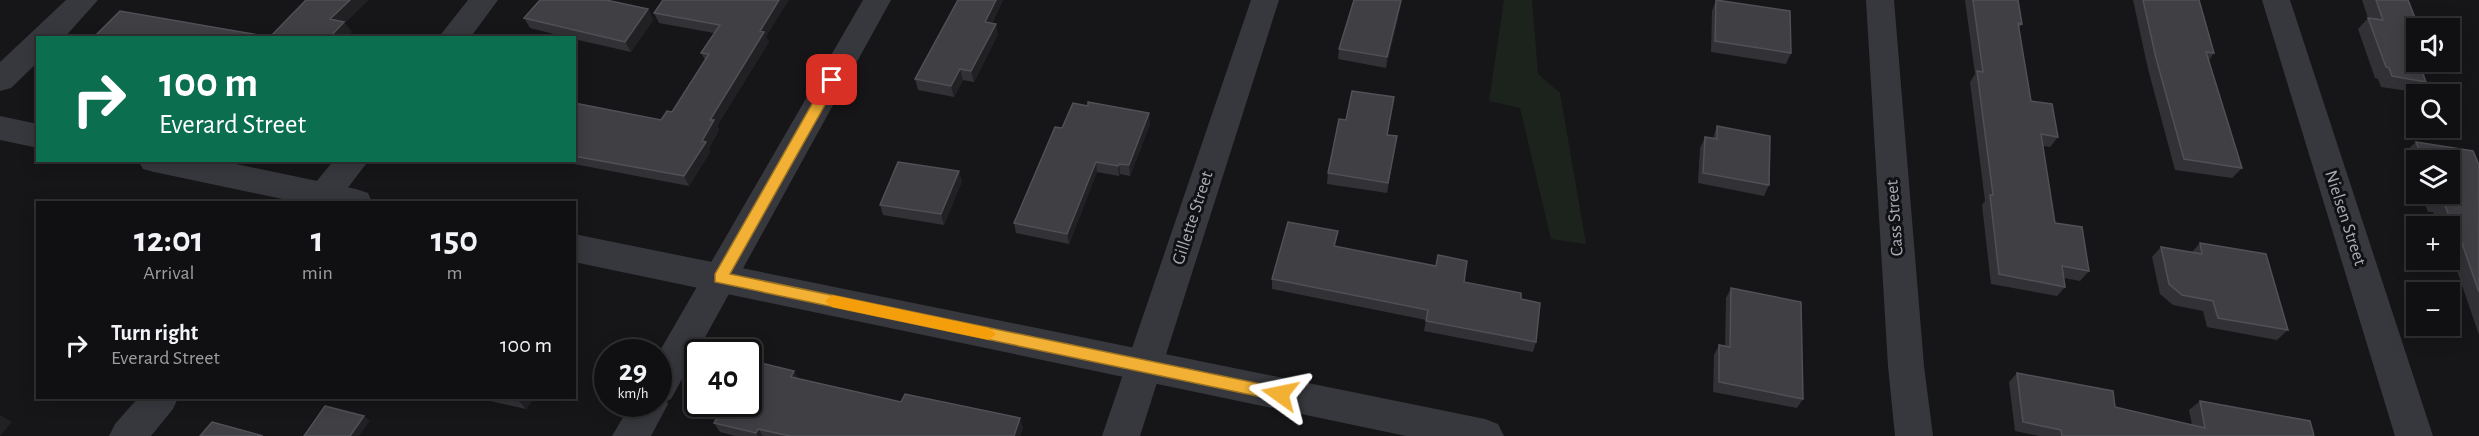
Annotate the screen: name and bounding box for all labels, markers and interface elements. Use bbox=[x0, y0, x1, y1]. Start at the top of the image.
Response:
map controls bbox=[2406, 18, 2460, 336]
button: sound bbox=[2406, 18, 2460, 72]
pin bbox=[806, 54, 857, 105]
icon: right bbox=[60, 60, 138, 138]
text: 100 m bbox=[159, 62, 258, 104]
icon: arrive bbox=[815, 63, 848, 96]
button: search bbox=[2406, 84, 2460, 138]
text: Everard Street bbox=[159, 111, 306, 138]
button: layers bbox=[2406, 150, 2460, 204]
street label: Nielsen Street bbox=[2321, 168, 2369, 268]
street label: Gillette Street bbox=[1169, 169, 1217, 267]
street label: Cass Street bbox=[1883, 179, 1907, 257]
button: + bbox=[2406, 216, 2460, 270]
text: 12:01 bbox=[134, 222, 204, 258]
text: 1 bbox=[311, 222, 324, 258]
text: 150 bbox=[431, 222, 478, 258]
text: Arrival bbox=[143, 263, 195, 283]
text: min bbox=[302, 263, 333, 283]
text: m bbox=[446, 263, 462, 283]
button: − bbox=[2406, 282, 2460, 336]
text: Turn right bbox=[111, 322, 198, 344]
icon: right bbox=[60, 329, 93, 362]
text: 100 m bbox=[500, 334, 552, 356]
speed limit sign: 40 bbox=[684, 339, 762, 417]
text: Everard Street bbox=[111, 348, 220, 368]
text: 29 bbox=[619, 356, 647, 386]
position arrow bbox=[1248, 362, 1312, 426]
text: km/h bbox=[618, 386, 648, 401]

